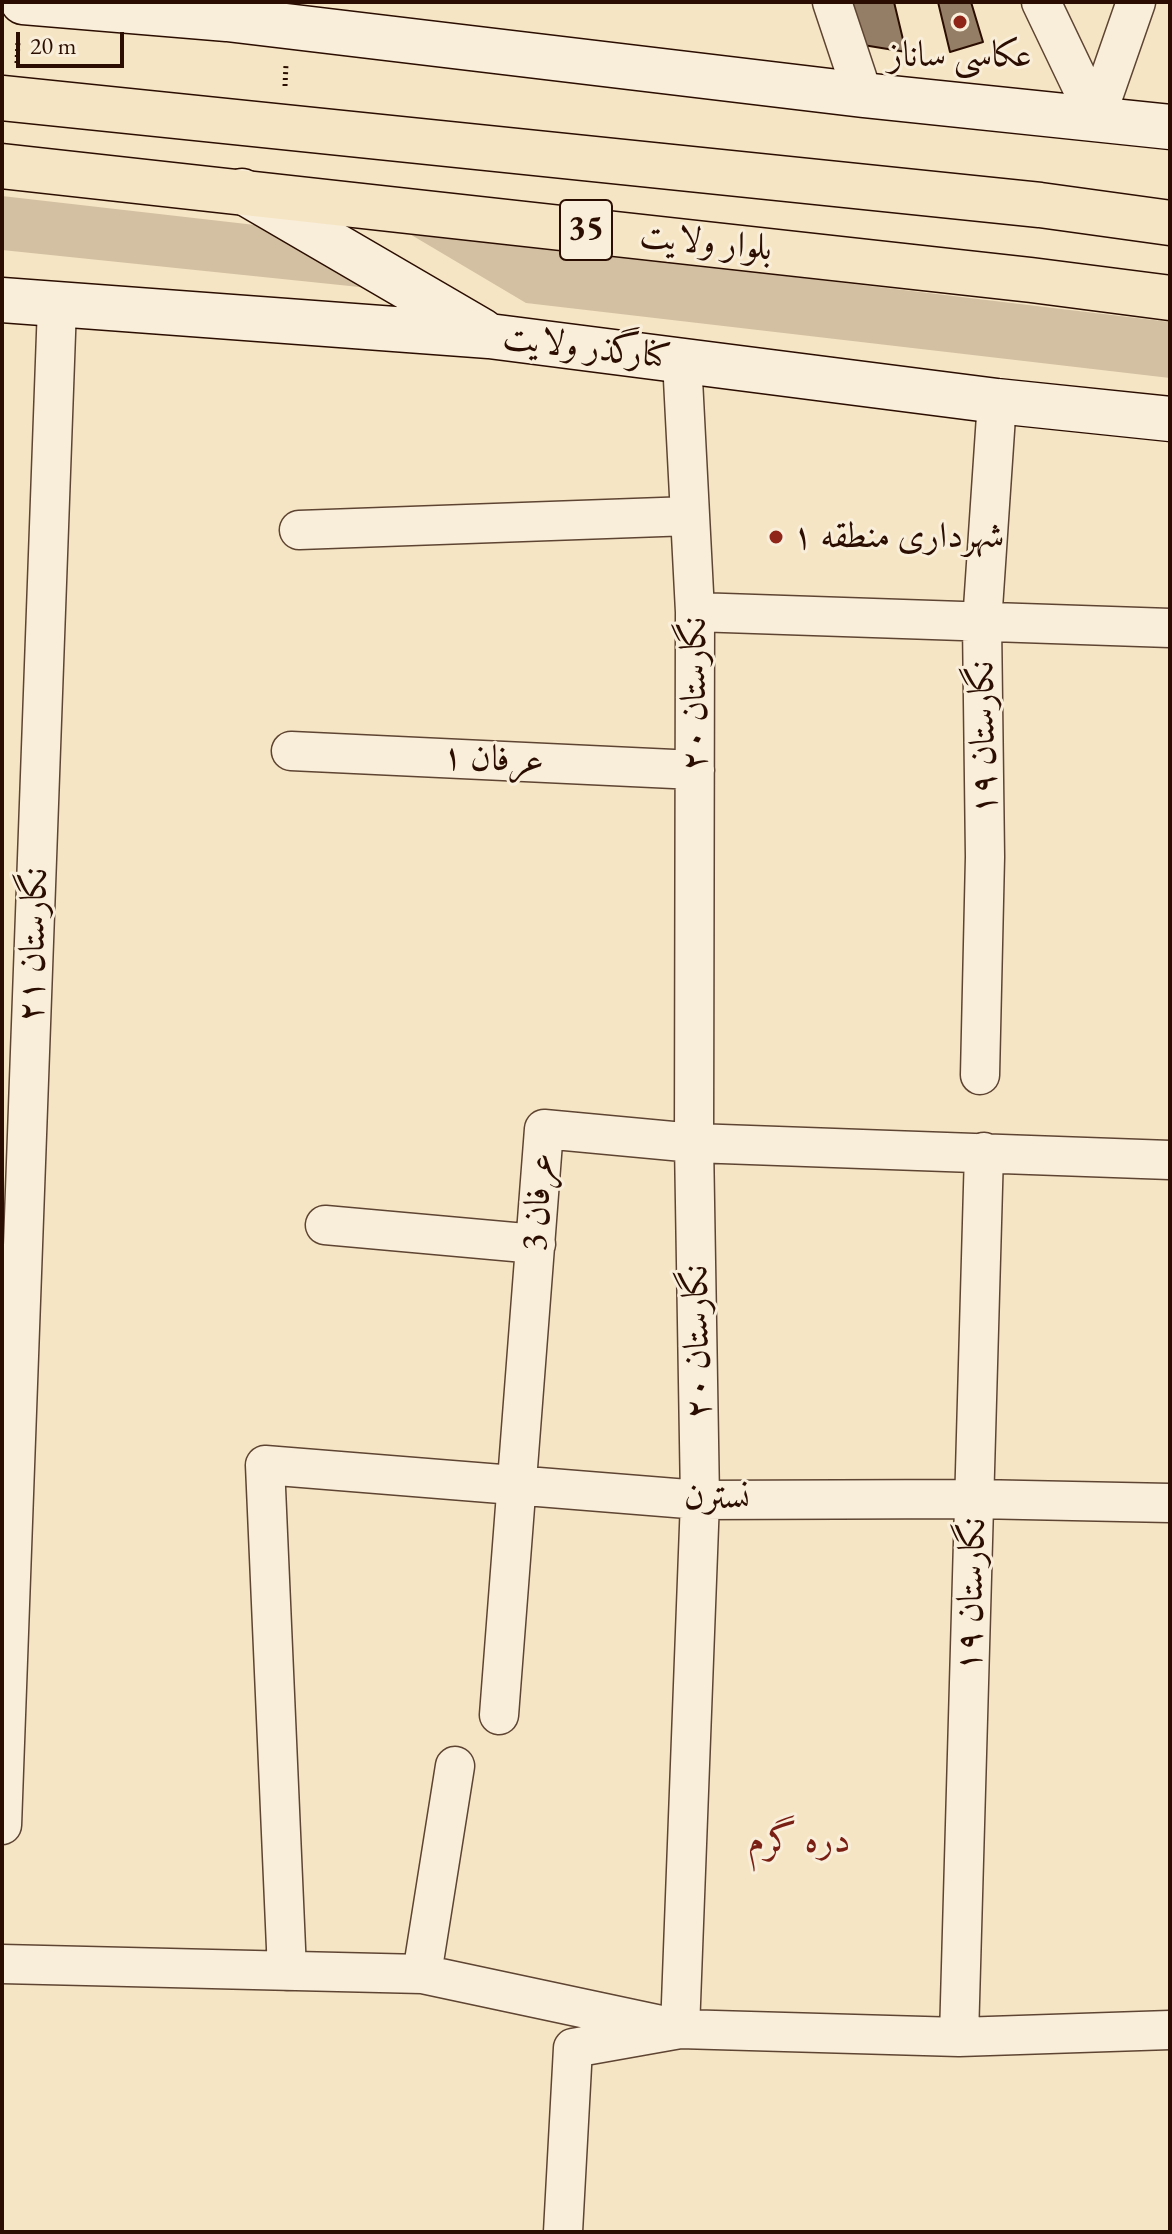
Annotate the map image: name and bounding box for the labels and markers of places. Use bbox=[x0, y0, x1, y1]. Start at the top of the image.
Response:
marker: عکاسی ساناز bbox=[951, 13, 969, 31]
place label: عکاسی ساناز bbox=[888, 34, 1032, 78]
place label: شهرداری منطقه ۱ bbox=[792, 515, 1005, 559]
marker: شهرداری منطقه ۱ bbox=[767, 528, 785, 546]

